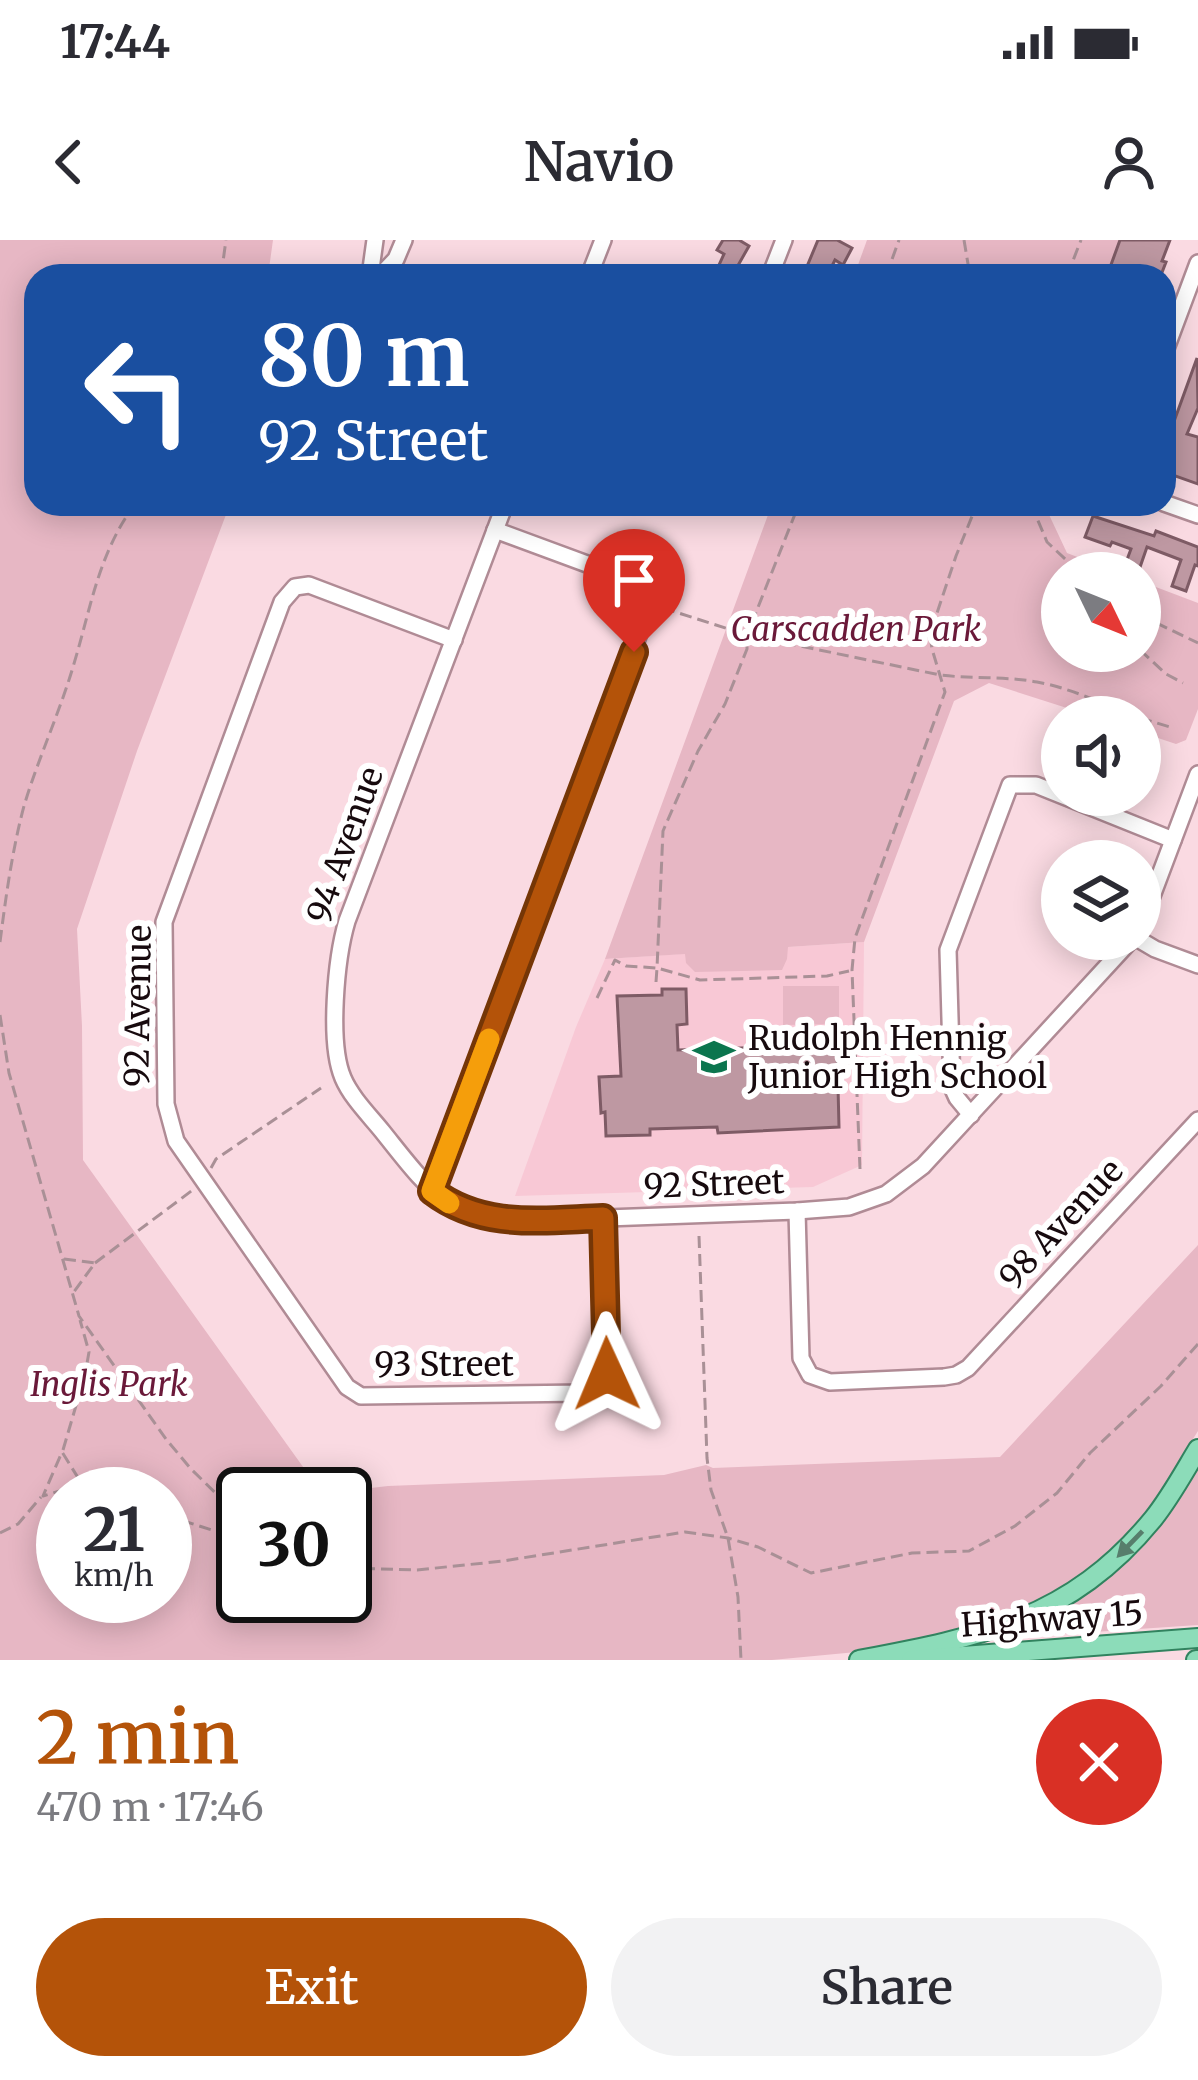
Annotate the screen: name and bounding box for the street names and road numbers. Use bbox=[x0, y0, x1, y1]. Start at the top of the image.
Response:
street label: 94 Avenue bbox=[298, 761, 392, 929]
street label: 92 Avenue bbox=[116, 925, 160, 1087]
street label: 98 Avenue bbox=[991, 1151, 1131, 1297]
street label: 92 Street bbox=[643, 1161, 785, 1207]
street label: 93 Street bbox=[374, 1344, 514, 1385]
street label: Highway 15 bbox=[960, 1592, 1144, 1646]

